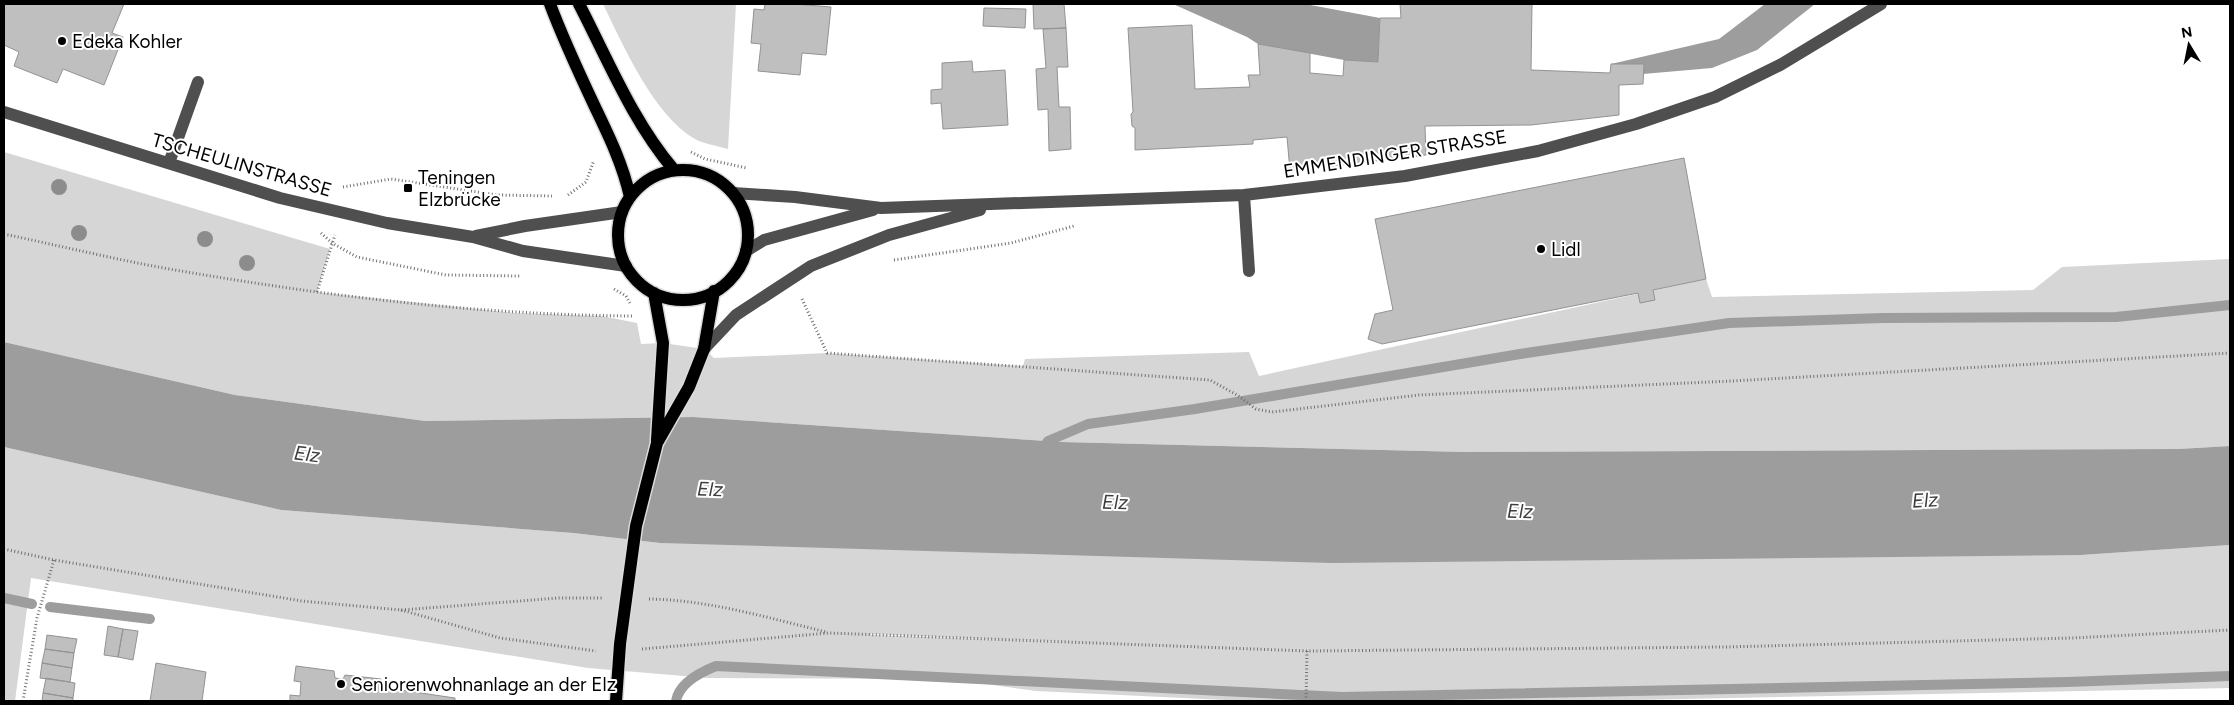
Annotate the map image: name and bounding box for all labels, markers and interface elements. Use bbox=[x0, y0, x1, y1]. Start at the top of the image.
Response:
north arrow bbox=[2164, 20, 2214, 70]
text: N bbox=[2180, 23, 2194, 42]
place label: Edeka Kohler bbox=[72, 30, 183, 53]
marker: Edeka Kohler bbox=[56, 35, 68, 47]
street label: EMMENDINGER STRASSE bbox=[1282, 125, 1508, 183]
street label: TSCHEULINSTRASSE bbox=[149, 128, 335, 202]
place label: Teningen Elzbrücke bbox=[418, 166, 501, 211]
marker: Teningen Elzbrücke bbox=[402, 182, 414, 194]
place label: Lidl bbox=[1551, 238, 1581, 261]
marker: Lidl bbox=[1535, 243, 1547, 255]
water label: Elz bbox=[293, 440, 322, 468]
water label: Elz bbox=[697, 477, 724, 501]
water label: Elz bbox=[1911, 487, 1939, 513]
water label: Elz bbox=[1102, 490, 1128, 514]
water label: Elz bbox=[1507, 499, 1533, 523]
place label: Seniorenwohnanlage an der Elz bbox=[351, 673, 616, 696]
marker: Seniorenwohnanlage an der Elz bbox=[335, 678, 347, 690]

